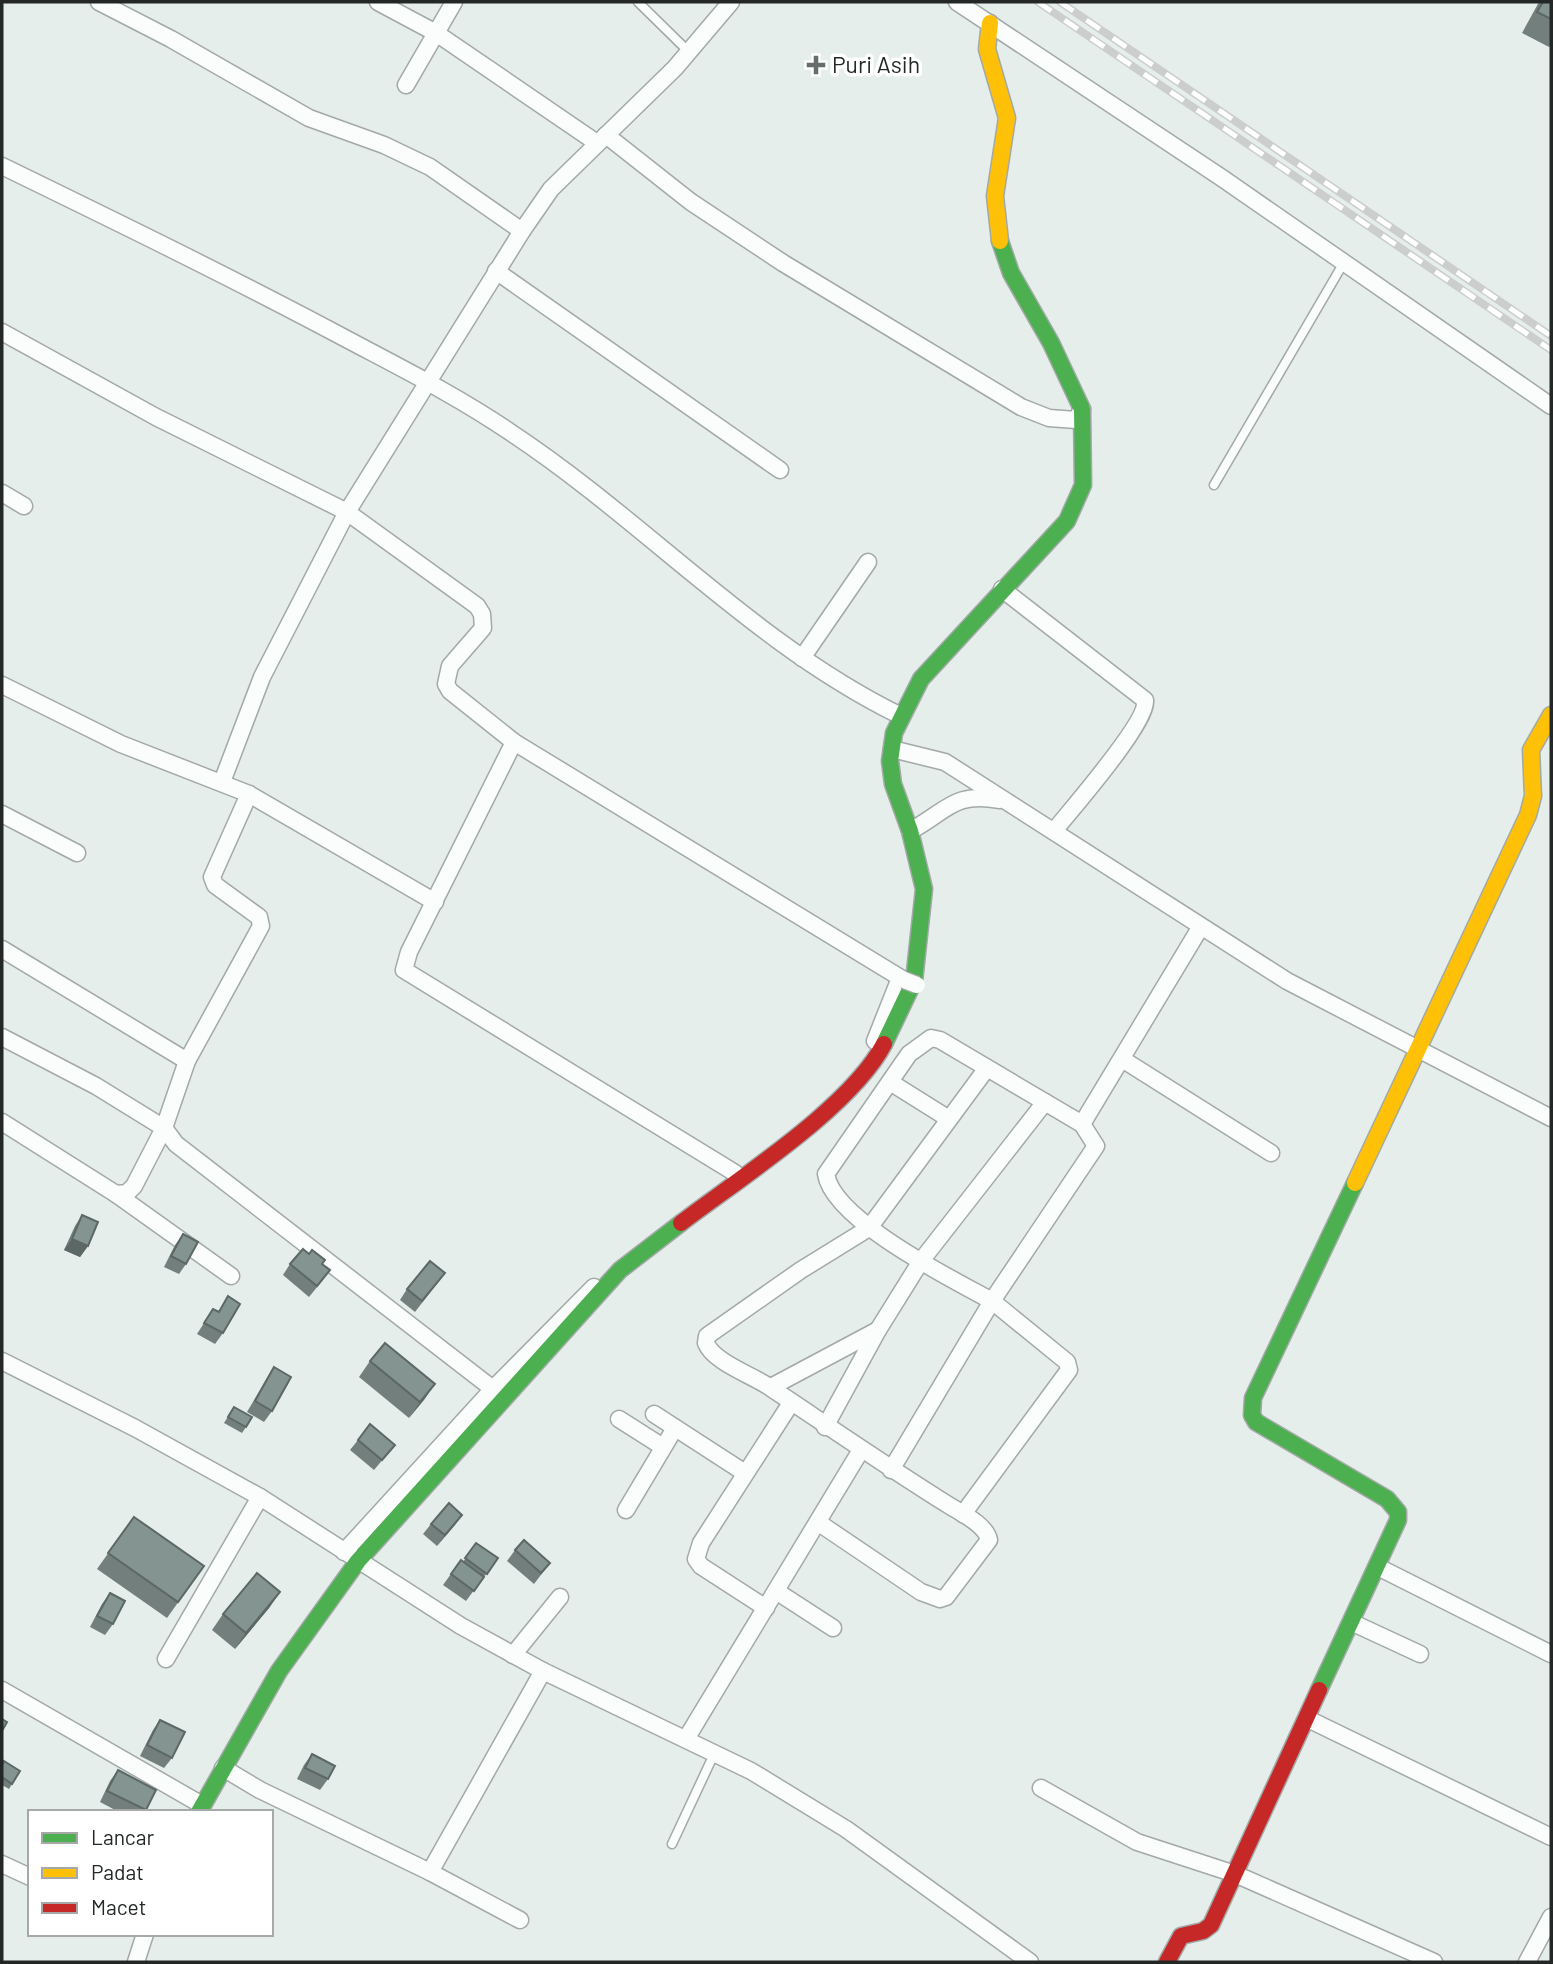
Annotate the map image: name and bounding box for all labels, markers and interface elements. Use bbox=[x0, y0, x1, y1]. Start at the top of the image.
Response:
place label: Puri Asih bbox=[832, 50, 920, 78]
marker: Puri Asih bbox=[806, 55, 826, 75]
legend bbox=[28, 1810, 273, 1936]
text: Lancar bbox=[91, 1824, 154, 1849]
text: Padat bbox=[91, 1859, 144, 1884]
text: Macet bbox=[91, 1894, 146, 1919]

